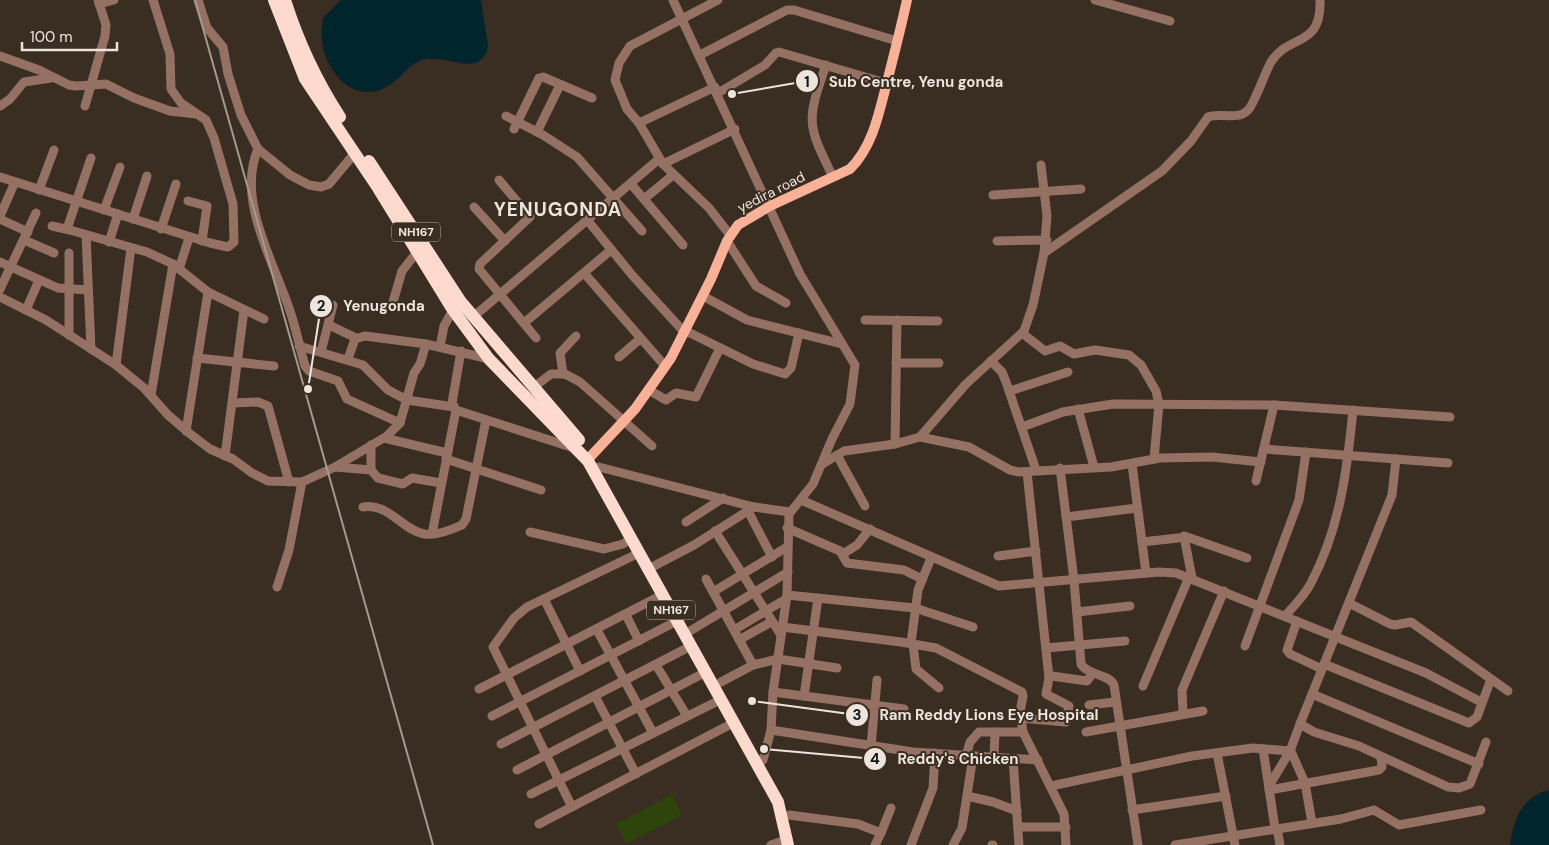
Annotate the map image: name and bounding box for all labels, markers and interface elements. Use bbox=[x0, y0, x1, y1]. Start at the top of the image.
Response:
scale bar bbox=[22, 20, 118, 52]
text: 100 m bbox=[30, 27, 73, 47]
callout: Sub Centre, Yenu gonda bbox=[794, 66, 1014, 96]
text: 1 bbox=[804, 72, 810, 92]
text: Sub Centre, Yenu gonda bbox=[829, 72, 1003, 92]
street label: yedira road bbox=[734, 167, 808, 217]
district label: YENUGONDA bbox=[494, 197, 622, 222]
road number: NH167 bbox=[392, 222, 440, 242]
callout: Yenugonda bbox=[308, 291, 434, 321]
text: 2 bbox=[317, 296, 326, 316]
text: Yenugonda bbox=[343, 296, 425, 316]
road number: NH167 bbox=[647, 600, 695, 620]
callout: Ram Reddy Lions Eye Hospital bbox=[844, 700, 1108, 730]
text: 3 bbox=[852, 705, 862, 725]
text: Ram Reddy Lions Eye Hospital bbox=[879, 705, 1099, 725]
callout: Reddy's Chicken bbox=[862, 744, 1028, 774]
text: 4 bbox=[870, 749, 880, 769]
text: Reddy's Chicken bbox=[897, 749, 1019, 769]

